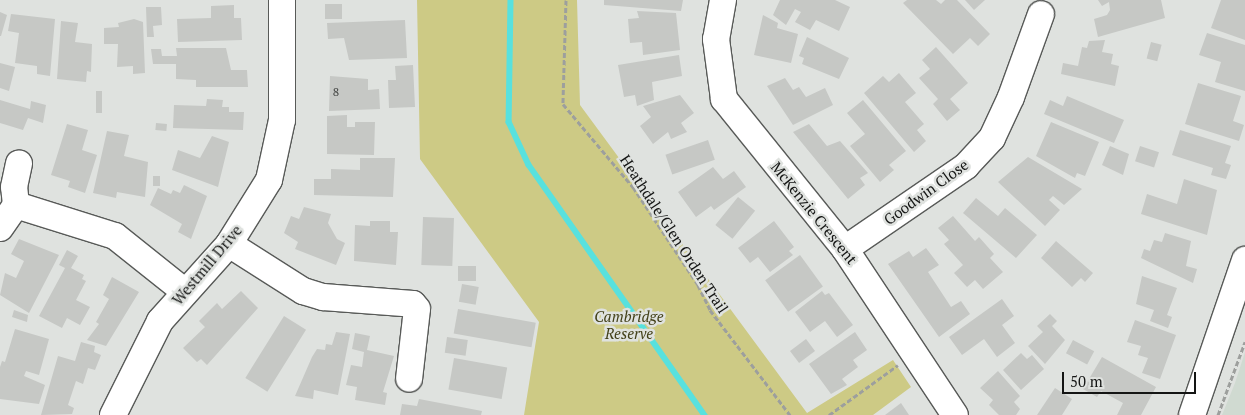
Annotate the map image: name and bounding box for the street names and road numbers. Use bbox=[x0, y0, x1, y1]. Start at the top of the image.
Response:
street label: Heathdale/Glen Orden Trail bbox=[616, 152, 732, 316]
street label: Goodwin Close bbox=[880, 155, 972, 229]
street label: McKenzie Crescent bbox=[767, 158, 861, 268]
street label: Westmill Drive bbox=[168, 221, 246, 309]

